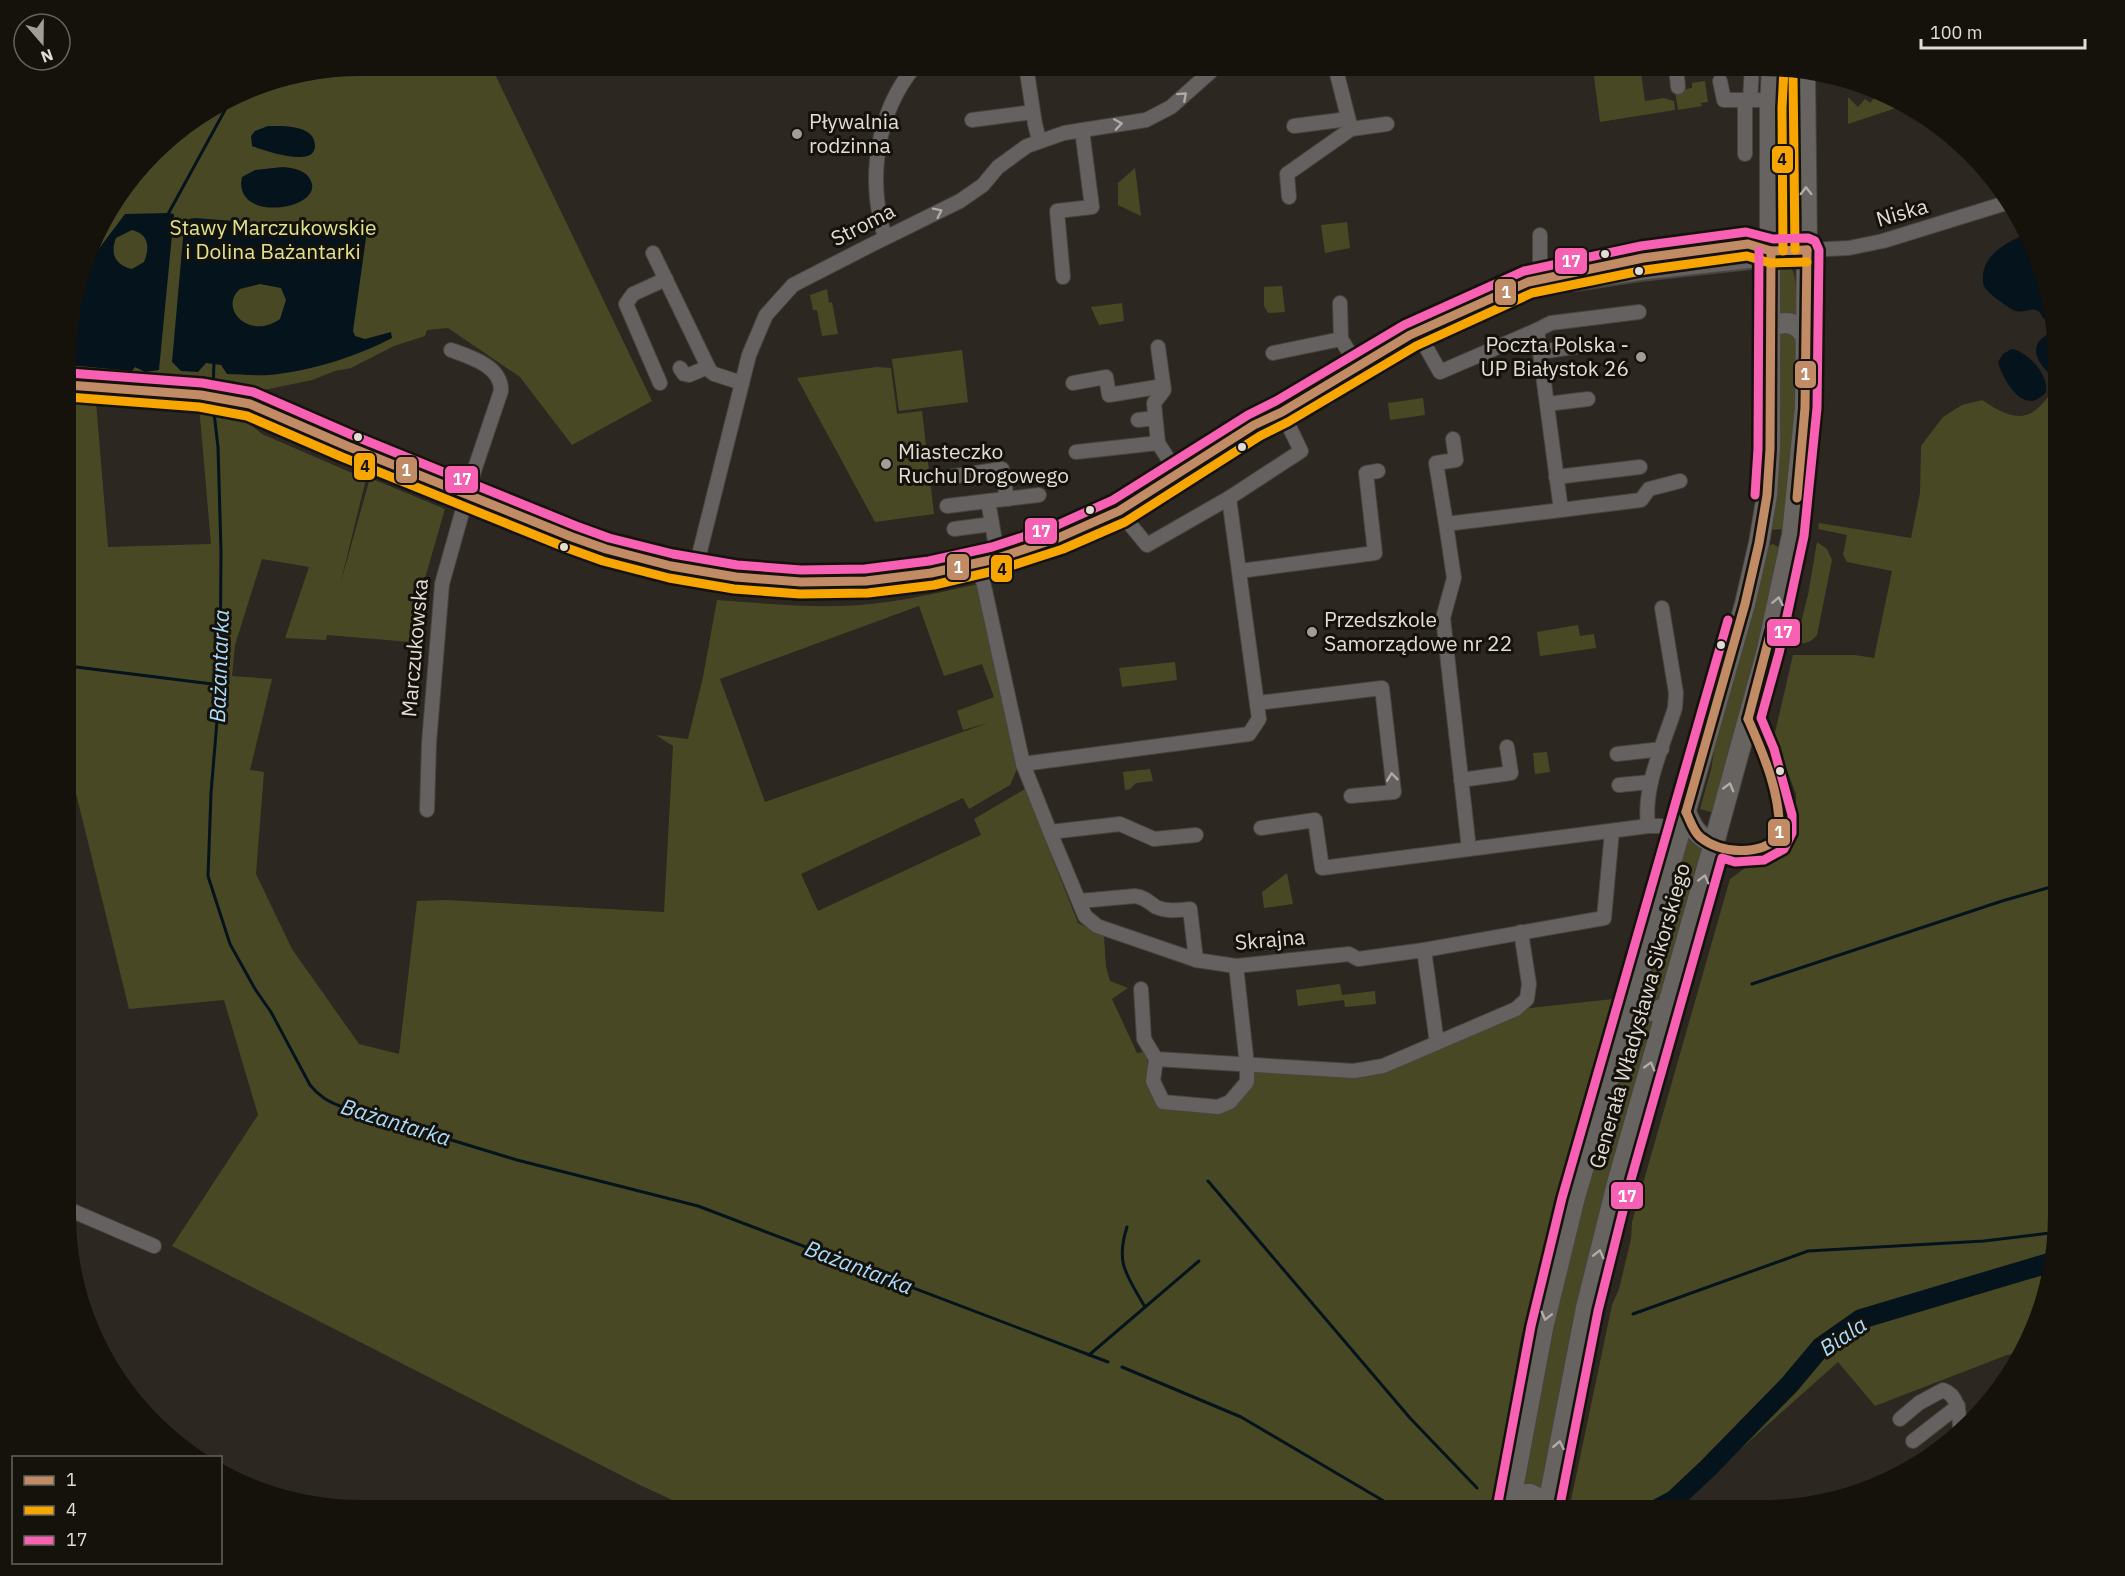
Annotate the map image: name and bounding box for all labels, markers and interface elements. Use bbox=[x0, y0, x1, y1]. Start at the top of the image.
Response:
north arrow bbox=[12, 12, 72, 72]
scale bar bbox=[1921, 12, 2084, 50]
text: 100 m bbox=[1930, 21, 1982, 44]
text: N bbox=[38, 45, 56, 67]
one-way arrow bbox=[1176, 92, 1187, 103]
place label: Pływalnia rodzinna bbox=[809, 107, 899, 159]
one-way arrow bbox=[1112, 118, 1122, 131]
marker: Pływalnia rodzinna bbox=[790, 127, 804, 141]
line badge: 4 bbox=[1771, 145, 1794, 174]
text: 4 bbox=[1777, 149, 1787, 169]
one-way arrow bbox=[1800, 187, 1812, 196]
street label: Niska bbox=[1873, 191, 1931, 233]
street label: Stroma bbox=[826, 196, 899, 252]
one-way arrow bbox=[932, 208, 943, 219]
park label: Stawy Marczukowskie i Dolina Bażantarki bbox=[170, 213, 376, 265]
line badge: 17 bbox=[1554, 247, 1588, 275]
unlabelled marker bbox=[1599, 248, 1611, 260]
text: 17 bbox=[1561, 251, 1581, 271]
unlabelled marker bbox=[1633, 265, 1645, 277]
line badge: 1 bbox=[1494, 278, 1517, 306]
text: 1 bbox=[1501, 282, 1511, 302]
place label: Poczta Polska - UP Białystok 26 bbox=[1481, 330, 1629, 382]
marker: Poczta Polska - UP Białystok 26 bbox=[1634, 350, 1648, 364]
line badge: 1 bbox=[1794, 360, 1817, 389]
text: 1 bbox=[1800, 364, 1810, 384]
unlabelled marker bbox=[352, 431, 364, 443]
place label: Miasteczko Ruchu Drogowego bbox=[898, 437, 1069, 489]
unlabelled marker bbox=[1236, 441, 1248, 453]
line badge: 4 bbox=[353, 452, 376, 481]
text: 4 bbox=[360, 456, 370, 476]
line badge: 1 bbox=[395, 456, 418, 484]
marker: Miasteczko Ruchu Drogowego bbox=[879, 457, 893, 471]
text: 1 bbox=[401, 460, 411, 480]
line badge: 17 bbox=[444, 465, 479, 494]
text: 17 bbox=[452, 469, 472, 489]
unlabelled marker bbox=[1084, 504, 1096, 516]
line badge: 17 bbox=[1024, 517, 1058, 545]
text: 17 bbox=[1031, 521, 1051, 541]
unlabelled marker bbox=[558, 541, 570, 553]
line badge: 1 bbox=[946, 553, 970, 581]
line badge: 4 bbox=[990, 554, 1013, 583]
text: 1 bbox=[953, 557, 963, 577]
text: 4 bbox=[997, 559, 1007, 579]
street label: Marczukowska bbox=[394, 577, 434, 718]
one-way arrow bbox=[1770, 596, 1783, 606]
place label: Przedszkole Samorządowe nr 22 bbox=[1324, 605, 1512, 657]
water label: Bażantarka bbox=[202, 609, 235, 723]
line badge: 17 bbox=[1766, 618, 1801, 647]
text: 17 bbox=[1773, 622, 1793, 642]
marker: Przedszkole Samorządowe nr 22 bbox=[1305, 625, 1319, 639]
unlabelled marker bbox=[1715, 639, 1727, 651]
unlabelled marker bbox=[1774, 765, 1786, 777]
one-way arrow bbox=[1387, 772, 1399, 782]
one-way arrow bbox=[1722, 782, 1734, 793]
line badge: 1 bbox=[1767, 818, 1791, 847]
text: 1 bbox=[1774, 822, 1784, 842]
street label: Generała Władysława Sikorskiego bbox=[1582, 860, 1696, 1172]
one-way arrow bbox=[1697, 874, 1709, 885]
street label: Skrajna bbox=[1234, 922, 1306, 956]
one-way arrow bbox=[1643, 1061, 1655, 1072]
water label: Bażantarka bbox=[338, 1091, 454, 1152]
line badge: 17 bbox=[1610, 1181, 1644, 1210]
text: 17 bbox=[1617, 1186, 1637, 1206]
water label: Bażantarka bbox=[801, 1233, 917, 1300]
one-way arrow bbox=[1591, 1250, 1604, 1260]
water label: Biala bbox=[1813, 1309, 1872, 1362]
one-way arrow bbox=[1540, 1310, 1553, 1320]
one-way arrow bbox=[1552, 1441, 1565, 1451]
legend bbox=[12, 1456, 222, 1564]
text: 1 bbox=[66, 1468, 77, 1491]
text: 4 bbox=[66, 1498, 77, 1521]
text: 17 bbox=[66, 1528, 88, 1551]

